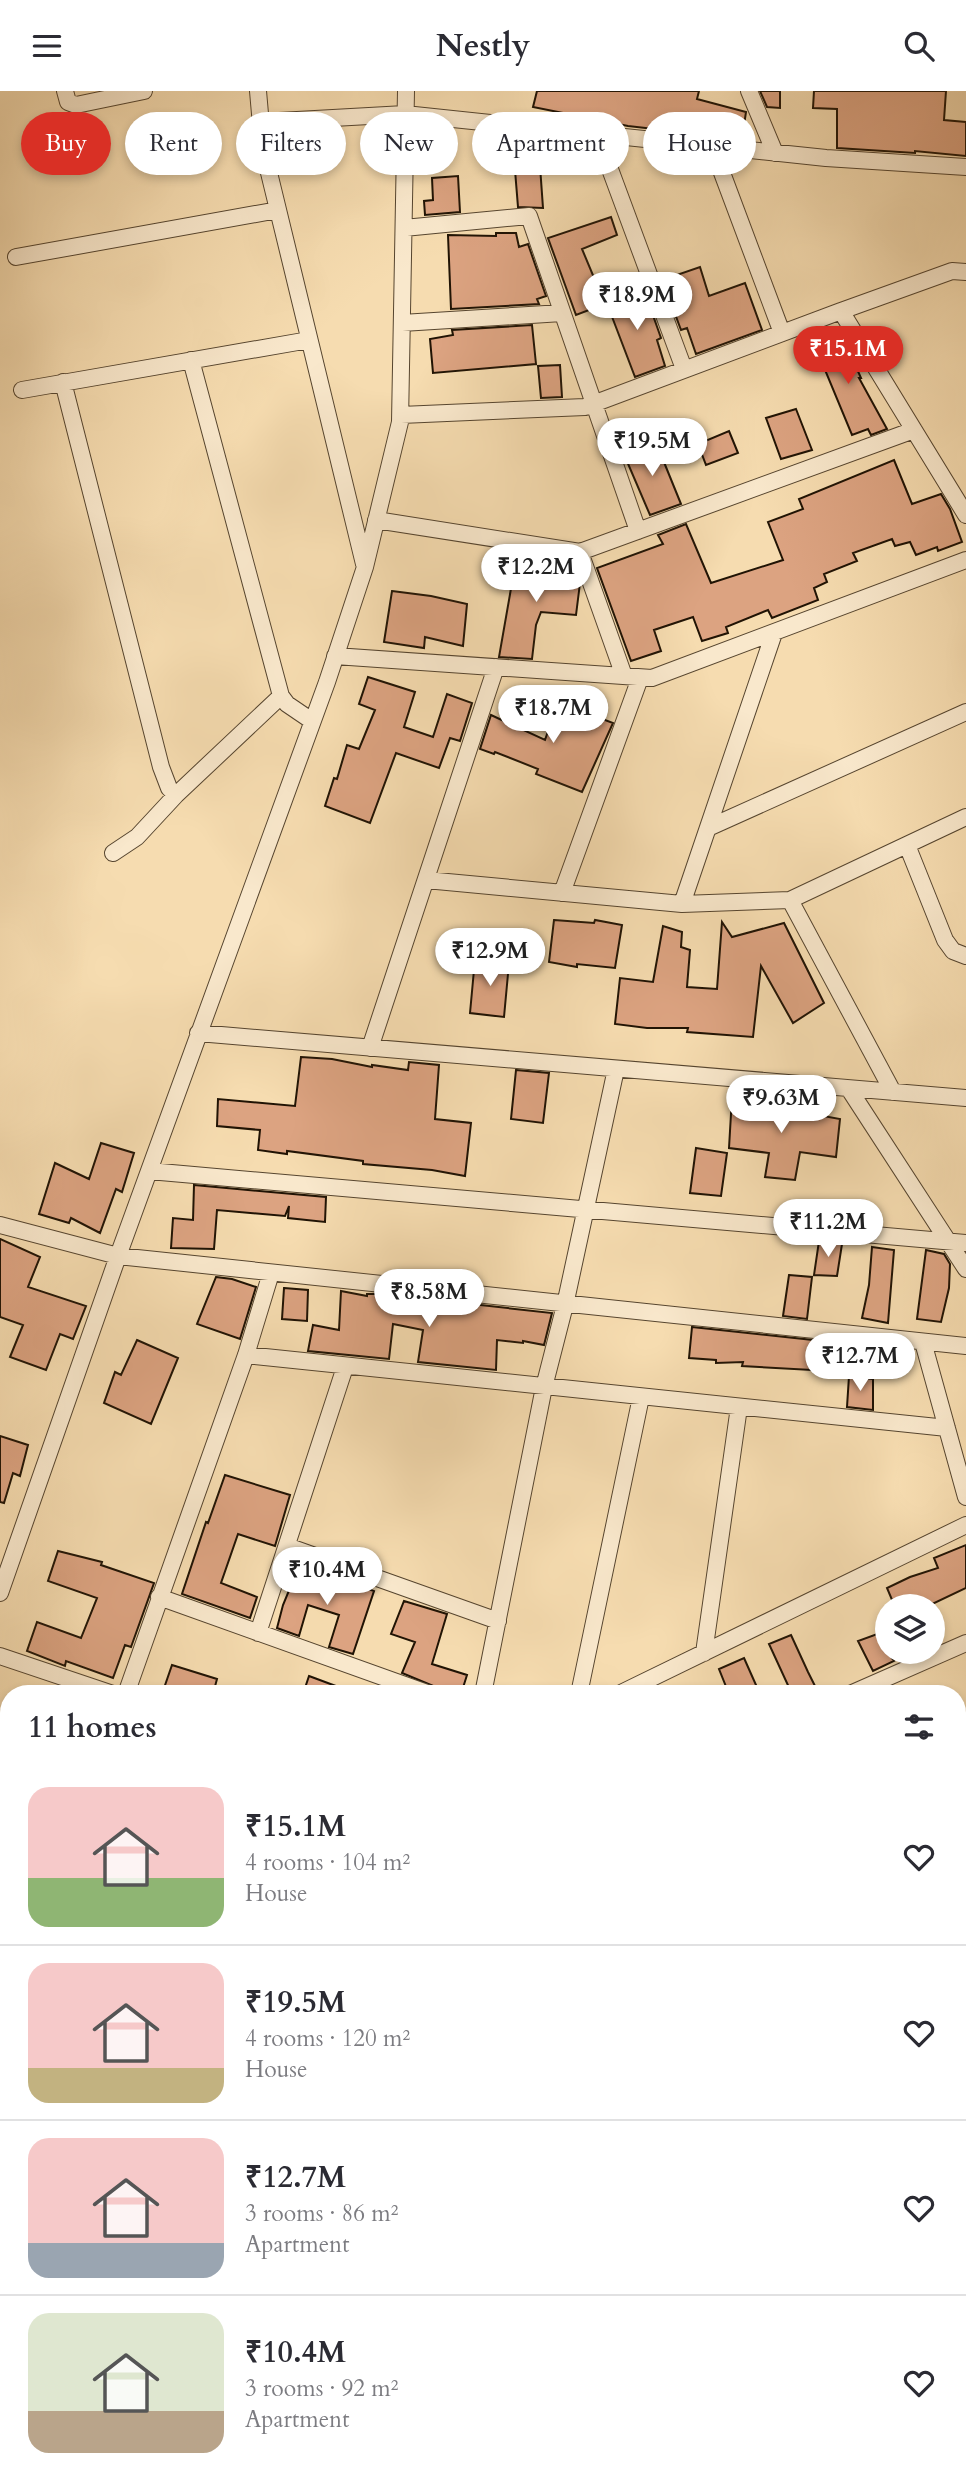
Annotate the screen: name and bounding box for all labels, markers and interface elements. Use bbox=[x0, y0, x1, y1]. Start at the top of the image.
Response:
text: Nestly bbox=[436, 24, 530, 68]
icon: menu bbox=[28, 27, 66, 65]
icon: search bbox=[900, 27, 938, 65]
chip: Buy bbox=[21, 112, 111, 175]
chip: Rent bbox=[125, 112, 222, 175]
chip: Filters bbox=[236, 112, 346, 175]
chip: New bbox=[360, 112, 458, 175]
chip: Apartment bbox=[472, 112, 629, 175]
chip: House bbox=[643, 112, 756, 175]
pin: ₹18.9M bbox=[580, 273, 694, 332]
text: ₹18.9M bbox=[598, 279, 676, 310]
pin: ₹15.1M bbox=[791, 327, 905, 386]
text: ₹15.1M bbox=[809, 333, 887, 364]
pin: ₹19.5M bbox=[595, 419, 709, 478]
text: ₹19.5M bbox=[613, 425, 691, 456]
pin: ₹12.2M bbox=[479, 545, 593, 604]
text: ₹12.2M bbox=[497, 551, 575, 582]
pin: ₹18.7M bbox=[496, 685, 610, 745]
text: ₹18.7M bbox=[514, 692, 592, 723]
pin: ₹12.9M bbox=[433, 929, 547, 988]
text: ₹12.9M bbox=[451, 935, 529, 966]
pin: ₹9.63M bbox=[724, 1075, 838, 1135]
text: ₹9.63M bbox=[742, 1082, 820, 1113]
pin: ₹11.2M bbox=[771, 1199, 885, 1259]
text: ₹11.2M bbox=[789, 1206, 867, 1237]
pin: ₹8.58M bbox=[372, 1269, 486, 1329]
text: ₹8.58M bbox=[390, 1276, 468, 1307]
pin: ₹12.7M bbox=[803, 1333, 917, 1393]
text: ₹12.7M bbox=[821, 1340, 899, 1371]
pin: ₹10.4M bbox=[270, 1547, 384, 1607]
text: ₹10.4M bbox=[288, 1554, 366, 1585]
map controls bbox=[875, 1594, 945, 1664]
button: layers bbox=[875, 1594, 945, 1664]
text: 11 homes bbox=[28, 1707, 157, 1748]
icon: filters bbox=[900, 1708, 938, 1746]
text: ₹15.1M bbox=[245, 1806, 346, 1847]
icon: home bbox=[84, 1815, 168, 1899]
icon: heart bbox=[900, 1838, 938, 1876]
text: 4 rooms · 104 m² bbox=[245, 1847, 410, 1878]
text: House bbox=[245, 1878, 307, 1909]
text: ₹19.5M bbox=[245, 1982, 346, 2023]
icon: home bbox=[84, 1991, 168, 2075]
icon: heart bbox=[900, 2014, 938, 2052]
text: 4 rooms · 120 m² bbox=[245, 2023, 410, 2054]
text: House bbox=[245, 2054, 307, 2085]
text: ₹12.7M bbox=[245, 2157, 346, 2198]
icon: home bbox=[84, 2166, 168, 2250]
icon: heart bbox=[900, 2189, 938, 2227]
text: 3 rooms · 86 m² bbox=[245, 2198, 398, 2229]
text: Apartment bbox=[245, 2229, 349, 2260]
text: ₹10.4M bbox=[245, 2332, 346, 2373]
icon: home bbox=[84, 2341, 168, 2425]
icon: heart bbox=[900, 2364, 938, 2402]
text: 3 rooms · 92 m² bbox=[245, 2373, 398, 2404]
text: Apartment bbox=[245, 2404, 349, 2435]

